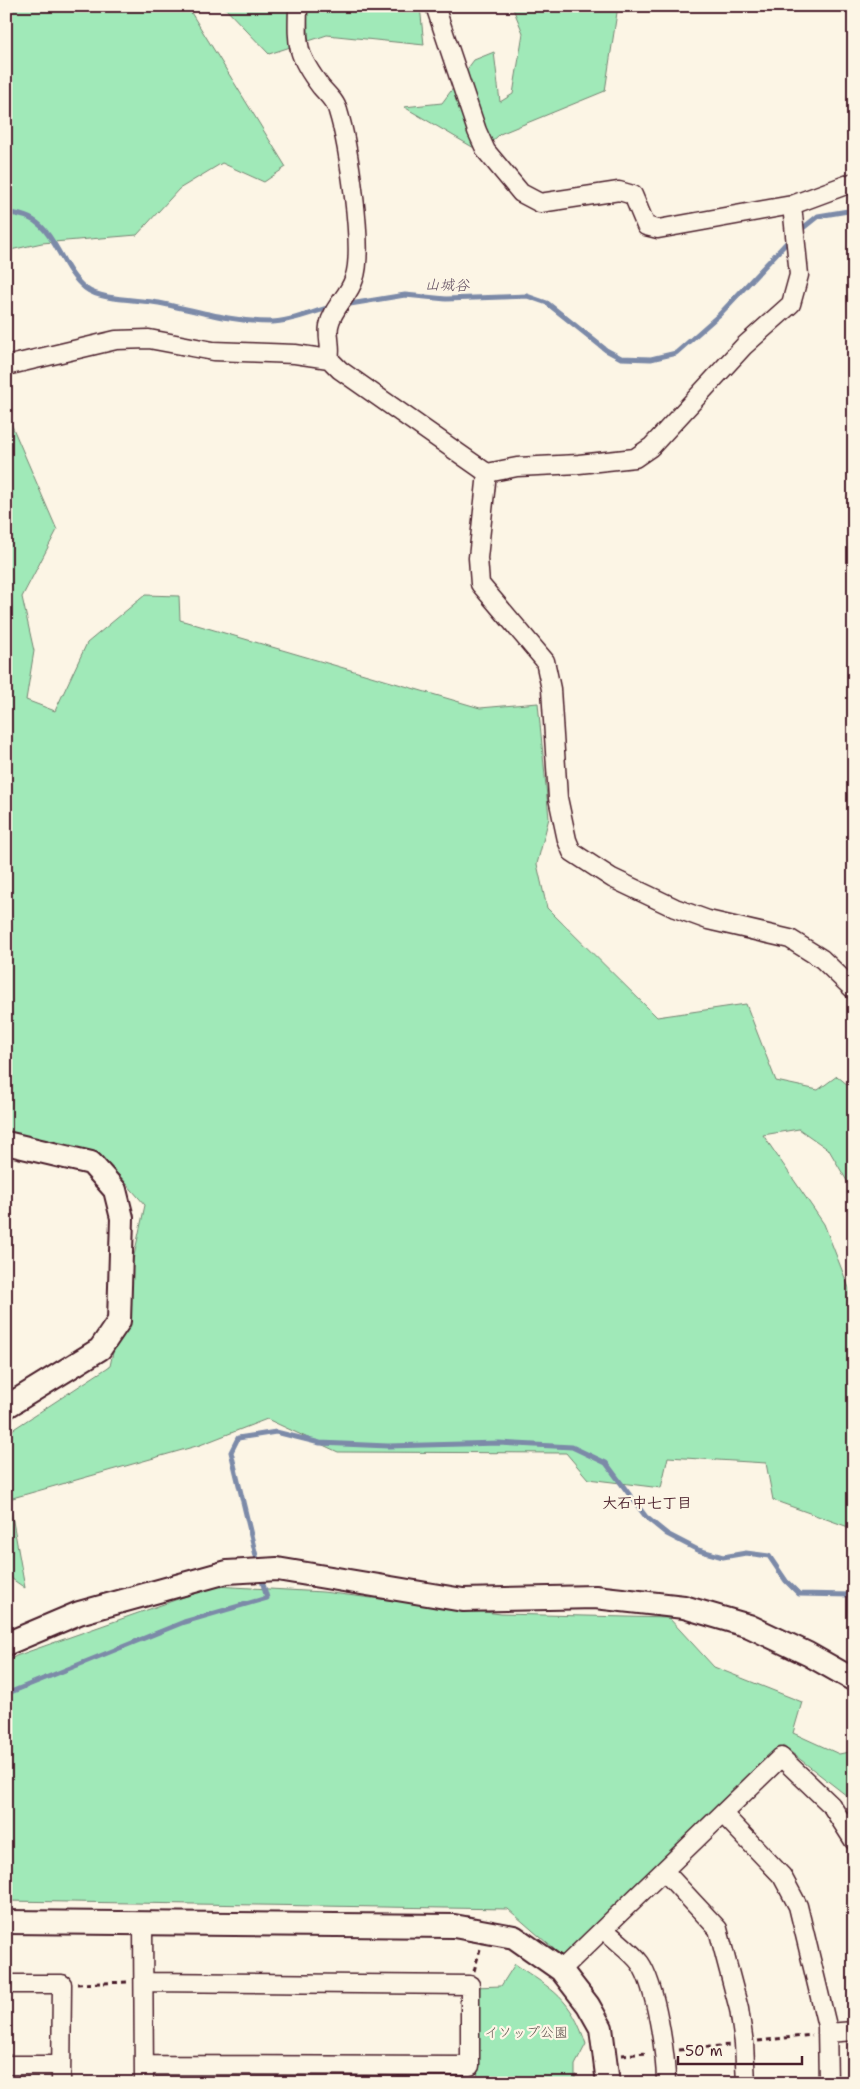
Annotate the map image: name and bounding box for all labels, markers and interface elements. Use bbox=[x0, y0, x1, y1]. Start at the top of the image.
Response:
water label: 山城谷 bbox=[424, 275, 471, 295]
district label: 大石中七丁目 bbox=[602, 1493, 692, 1513]
park label: イソップ公園 bbox=[484, 2023, 568, 2041]
scale bar bbox=[678, 2034, 801, 2066]
text: 50 m bbox=[685, 2041, 723, 2061]

